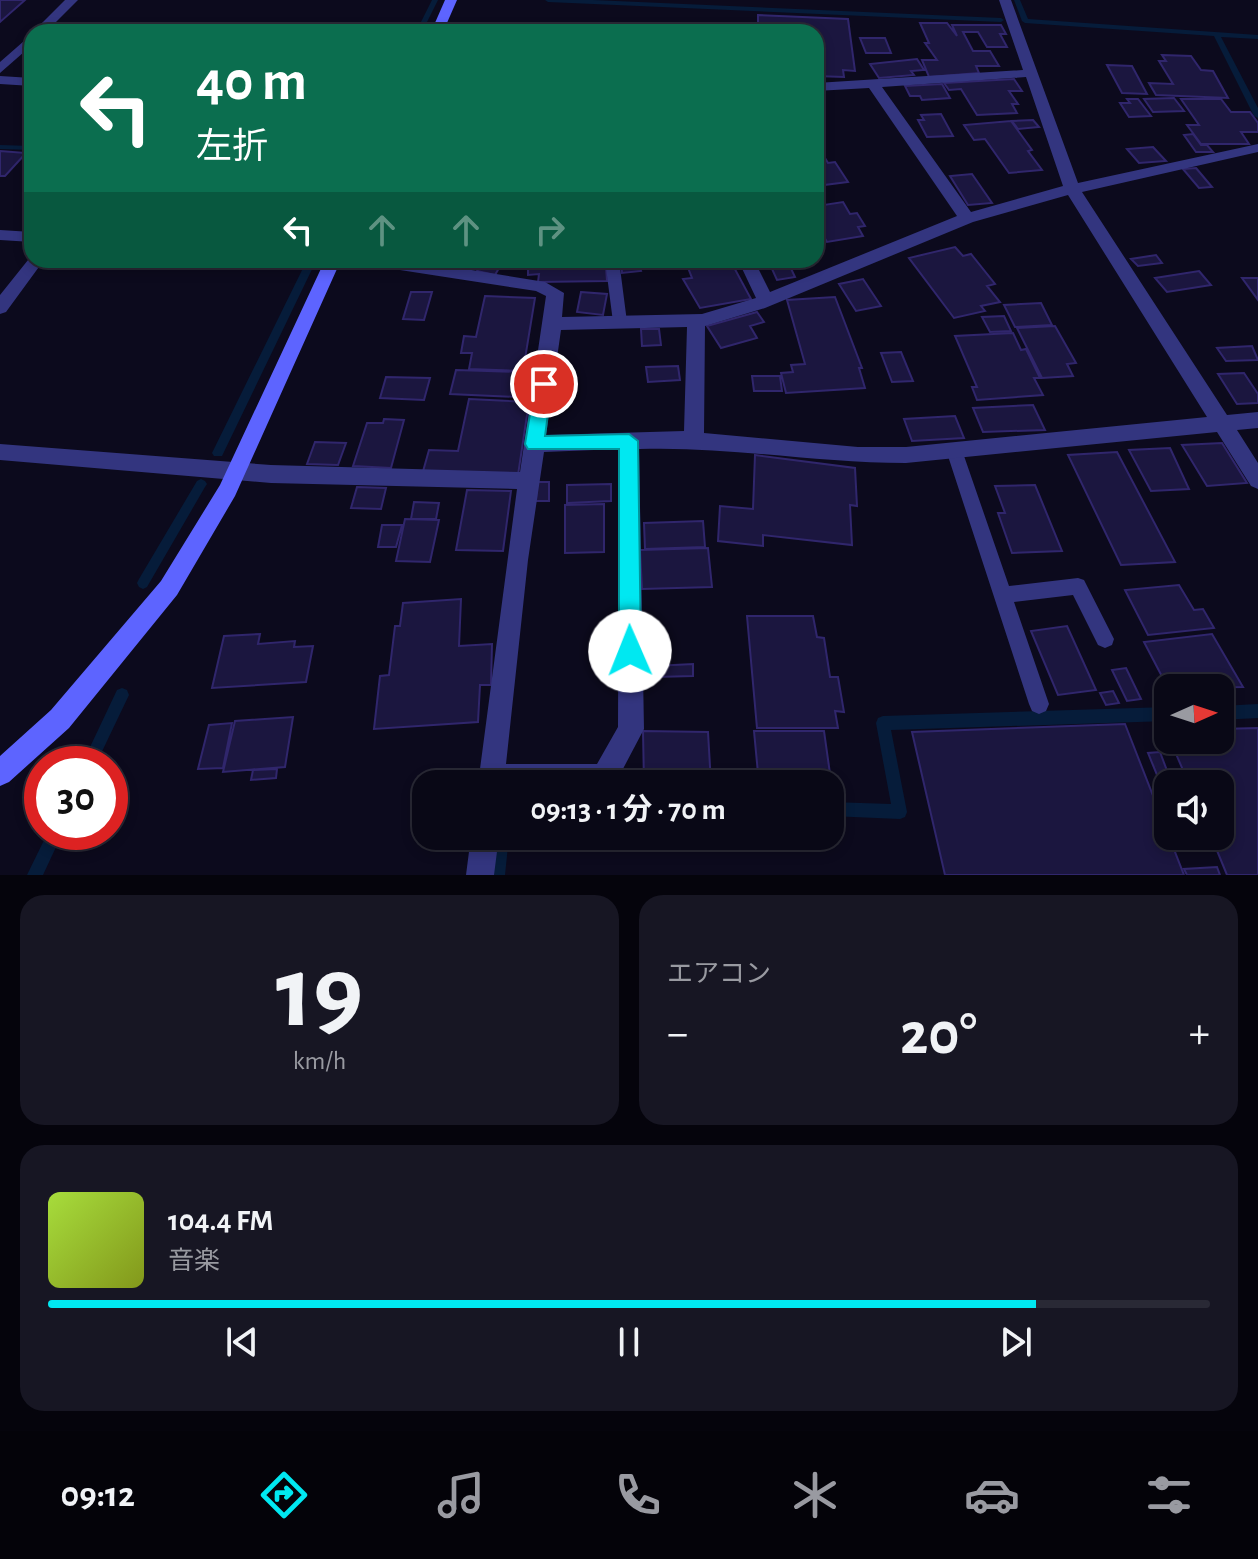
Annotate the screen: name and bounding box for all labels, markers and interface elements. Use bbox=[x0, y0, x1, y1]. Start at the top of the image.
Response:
text: 40 m bbox=[196, 54, 307, 110]
icon: left bbox=[64, 56, 168, 160]
text: 左折 bbox=[196, 129, 268, 165]
icon: left bbox=[276, 208, 320, 252]
icon: ahead bbox=[360, 208, 404, 252]
icon: ahead bbox=[444, 208, 488, 252]
icon: right bbox=[528, 208, 572, 252]
pin bbox=[510, 350, 578, 418]
icon: arrive bbox=[522, 362, 566, 406]
position arrow bbox=[588, 609, 672, 693]
north arrow bbox=[1154, 674, 1234, 754]
map controls bbox=[1154, 674, 1234, 850]
speed limit sign: 30 bbox=[24, 746, 128, 850]
button: sound bbox=[1154, 770, 1234, 850]
text: 09:13 · 1 分 · 70 m bbox=[530, 795, 726, 825]
text: 19 bbox=[276, 942, 363, 1046]
text: エアコン bbox=[667, 961, 771, 987]
text: 20° bbox=[900, 1005, 977, 1065]
text: − bbox=[667, 1012, 688, 1056]
text: + bbox=[1189, 1012, 1210, 1056]
text: km/h bbox=[293, 1048, 346, 1074]
text: 104.4 FM bbox=[168, 1206, 273, 1236]
text: 音楽 bbox=[168, 1248, 220, 1274]
icon: previous bbox=[220, 1320, 264, 1364]
icon: pause bbox=[607, 1320, 651, 1364]
icon: next bbox=[994, 1320, 1038, 1364]
icon: directions bbox=[256, 1467, 312, 1523]
icon: music bbox=[433, 1467, 489, 1523]
icon: phone bbox=[610, 1467, 666, 1523]
icon: climate bbox=[787, 1467, 843, 1523]
icon: car bbox=[964, 1467, 1020, 1523]
icon: filters bbox=[1141, 1467, 1197, 1523]
text: 09:12 bbox=[61, 1477, 135, 1513]

